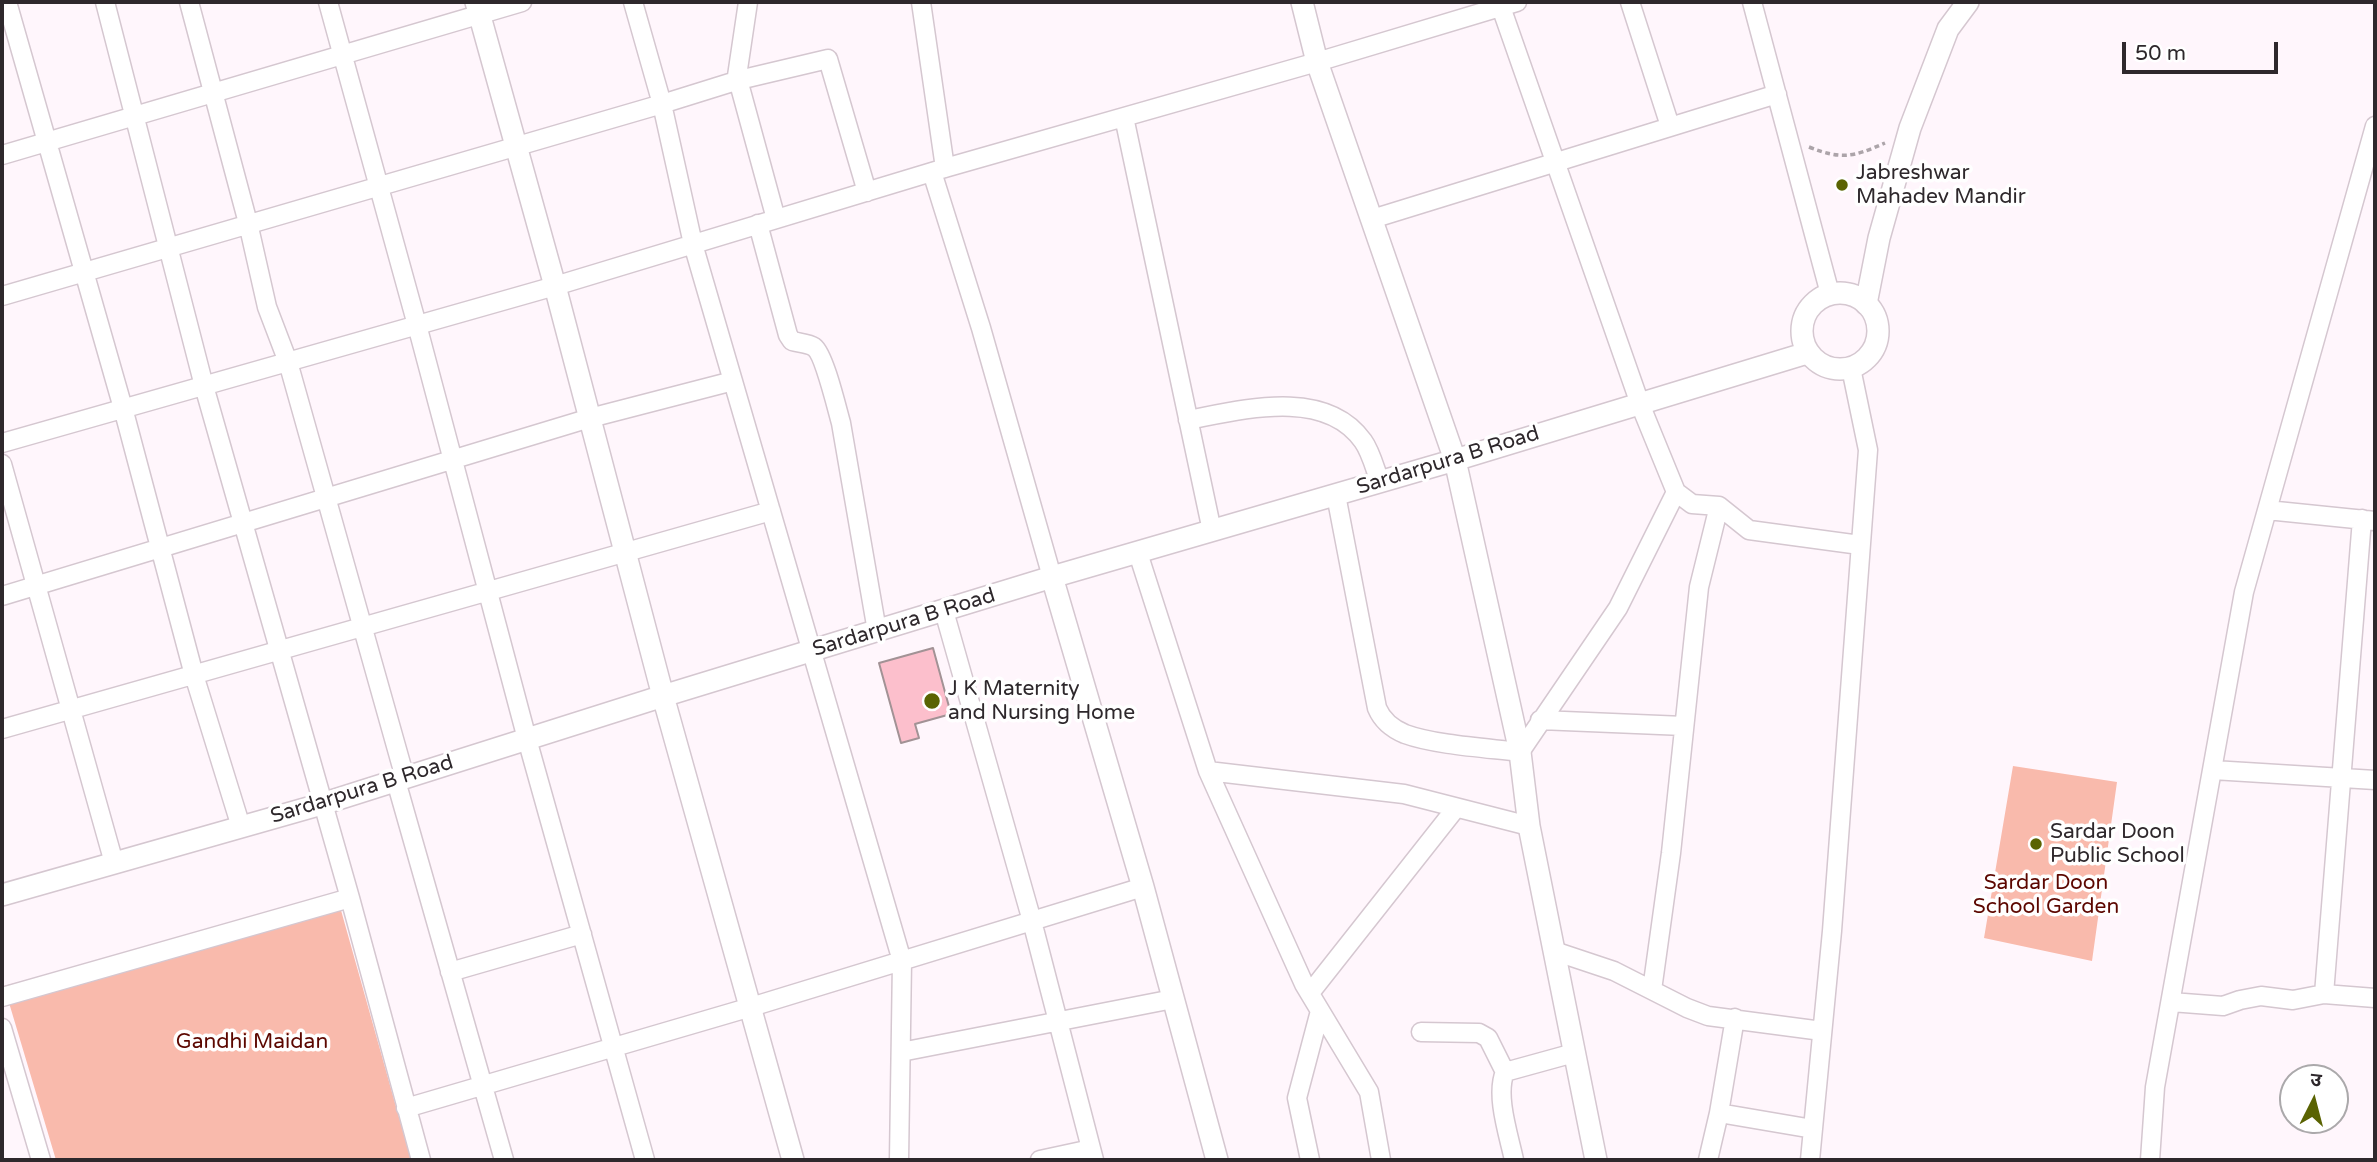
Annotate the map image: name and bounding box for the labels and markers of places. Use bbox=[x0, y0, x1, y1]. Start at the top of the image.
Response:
place label: Jabreshwar Mahadev Mandir bbox=[1856, 160, 2026, 210]
marker: Jabreshwar Mahadev Mandir bbox=[1834, 177, 1850, 193]
place label: J K Maternity and Nursing Home bbox=[948, 676, 1135, 726]
marker: J K Maternity and Nursing Home bbox=[922, 691, 942, 711]
place label: Sardar Doon Public School bbox=[2050, 819, 2185, 869]
marker: Sardar Doon Public School bbox=[2028, 836, 2044, 852]

